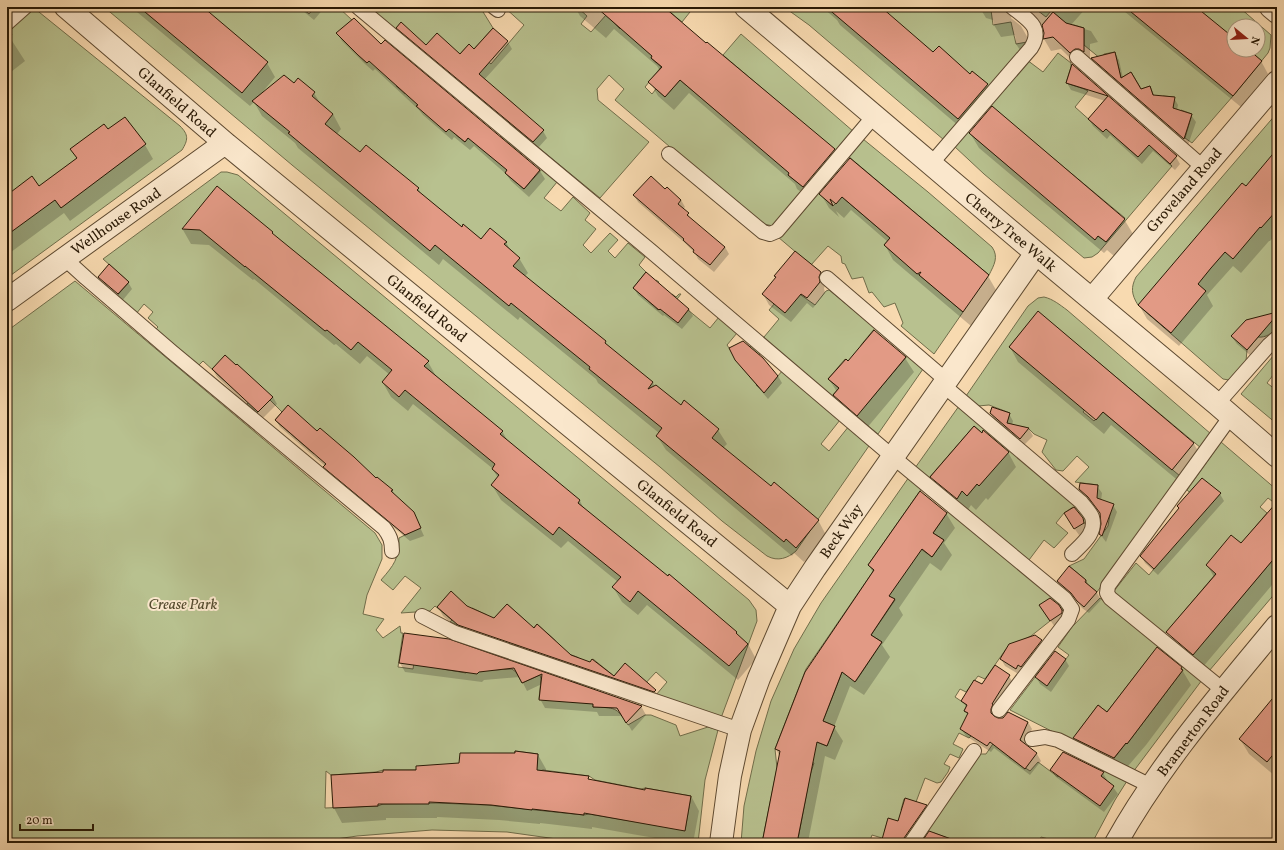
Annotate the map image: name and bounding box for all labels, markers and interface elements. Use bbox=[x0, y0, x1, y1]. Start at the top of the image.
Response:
north arrow bbox=[1226, 18, 1266, 58]
text: N bbox=[1246, 35, 1262, 47]
street label: Glanfield Road bbox=[132, 63, 220, 143]
street label: Groveland Road bbox=[1142, 144, 1228, 238]
street label: Wellhouse Road bbox=[68, 183, 166, 261]
street label: Cherry Tree Walk bbox=[960, 188, 1060, 278]
street label: Glanfield Road bbox=[381, 270, 471, 348]
street label: Glanfield Road bbox=[631, 475, 721, 553]
street label: Beck Way bbox=[816, 500, 869, 564]
park label: Crease Park bbox=[149, 595, 218, 616]
street label: Bramerton Road bbox=[1153, 682, 1235, 782]
scale bar bbox=[20, 806, 93, 832]
text: 20 m bbox=[26, 813, 53, 829]

